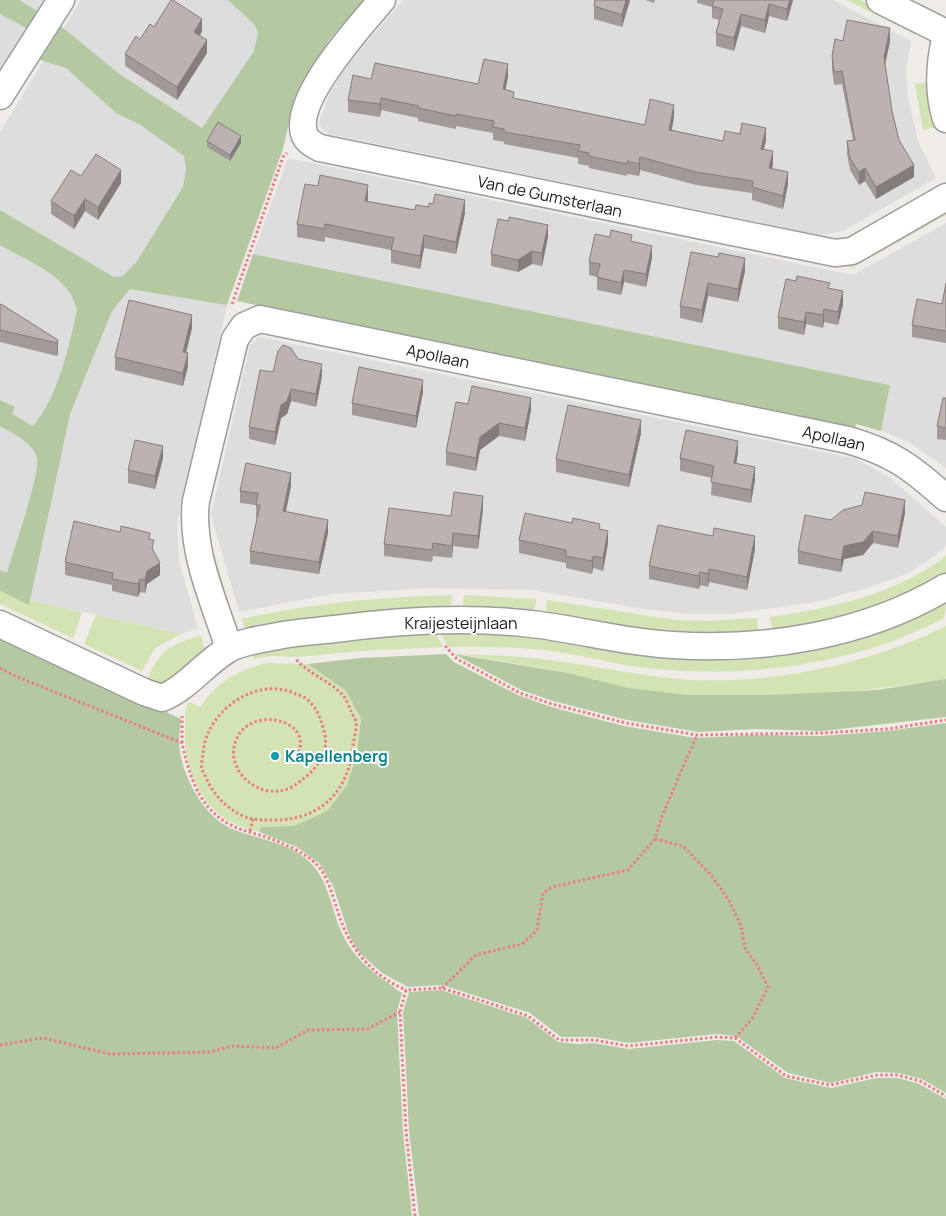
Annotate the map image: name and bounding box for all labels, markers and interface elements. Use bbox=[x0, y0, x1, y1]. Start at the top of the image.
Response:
street label: Van de Gumsterlaan bbox=[476, 170, 624, 222]
street label: Apollaan bbox=[404, 339, 472, 373]
street label: Apollaan bbox=[800, 420, 868, 456]
street label: Kraijesteijnlaan bbox=[404, 612, 518, 634]
place label: Kapellenberg bbox=[285, 745, 388, 767]
marker: Kapellenberg bbox=[269, 750, 281, 762]

